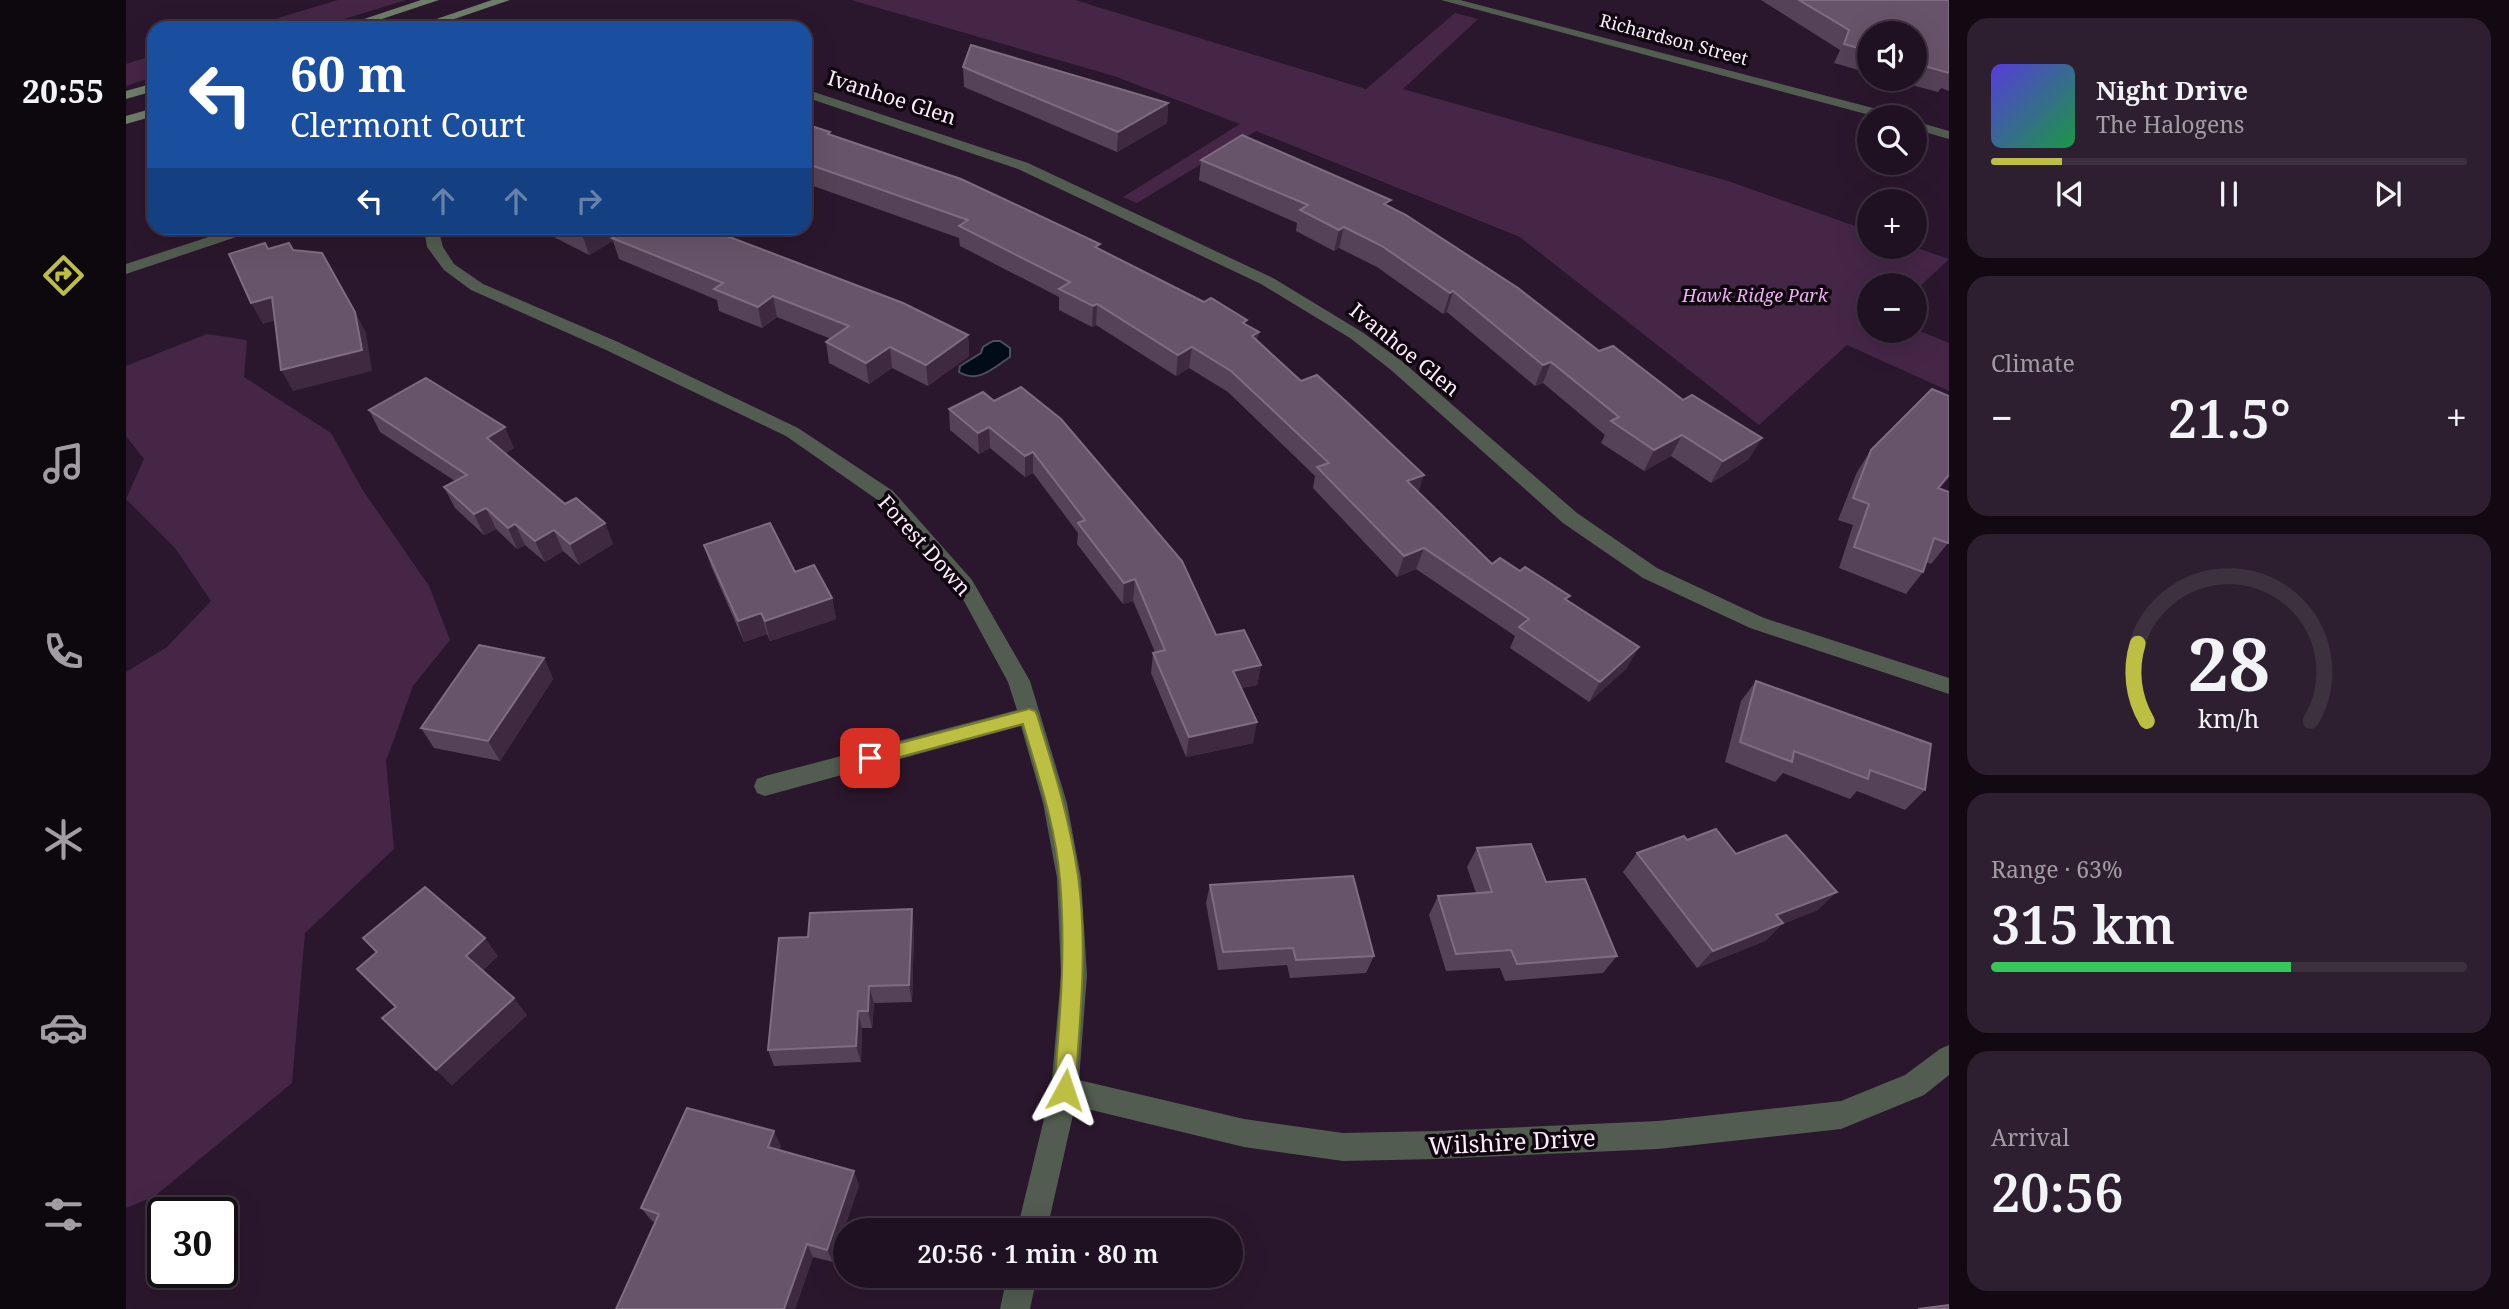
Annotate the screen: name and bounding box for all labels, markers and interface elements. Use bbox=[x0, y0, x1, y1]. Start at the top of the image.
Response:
street label: Richardson Street bbox=[1597, 8, 1751, 70]
map controls bbox=[1857, 21, 1927, 343]
button: sound bbox=[1857, 21, 1927, 91]
text: 60 m bbox=[290, 40, 406, 106]
icon: left bbox=[175, 49, 266, 140]
street label: Ivanhoe Glen bbox=[824, 63, 960, 131]
text: 20:55 bbox=[22, 69, 104, 112]
text: Night Drive bbox=[2096, 72, 2248, 108]
text: Clermont Court bbox=[290, 103, 525, 146]
button: search bbox=[1857, 105, 1927, 175]
text: The Halogens bbox=[2096, 108, 2244, 140]
icon: previous bbox=[2051, 175, 2089, 213]
icon: pause bbox=[2210, 175, 2248, 213]
icon: next bbox=[2369, 175, 2407, 213]
icon: left bbox=[351, 182, 389, 220]
icon: ahead bbox=[424, 182, 462, 220]
icon: ahead bbox=[497, 182, 535, 220]
icon: right bbox=[570, 182, 608, 220]
button: + bbox=[1857, 189, 1927, 259]
icon: directions bbox=[39, 251, 88, 300]
button: − bbox=[1857, 273, 1927, 343]
park label: Hawk Ridge Park bbox=[1681, 283, 1829, 307]
street label: Ivanhoe Glen bbox=[1344, 296, 1466, 402]
text: Climate bbox=[1991, 347, 2075, 379]
text: 21.5° bbox=[2168, 382, 2291, 453]
text: − bbox=[1991, 391, 2013, 443]
text: + bbox=[2446, 391, 2467, 443]
icon: music bbox=[39, 439, 88, 488]
street label: Forest Down bbox=[872, 489, 978, 601]
text: 28 bbox=[2188, 613, 2270, 712]
icon: phone bbox=[39, 627, 88, 676]
text: km/h bbox=[2198, 700, 2260, 734]
pin bbox=[840, 728, 900, 788]
icon: arrive bbox=[851, 739, 889, 777]
icon: climate bbox=[39, 815, 88, 864]
text: Range · 63% bbox=[1991, 853, 2123, 885]
text: 315 km bbox=[1991, 888, 2175, 959]
icon: car bbox=[39, 1003, 88, 1052]
position arrow bbox=[1028, 1053, 1102, 1127]
street label: Wilshire Drive bbox=[1427, 1120, 1597, 1162]
text: Arrival bbox=[1991, 1121, 2070, 1153]
text: 20:56 bbox=[1991, 1156, 2124, 1227]
icon: filters bbox=[39, 1190, 88, 1239]
speed limit sign: 30 bbox=[147, 1197, 238, 1288]
text: 20:56 · 1 min · 80 m bbox=[917, 1235, 1159, 1271]

